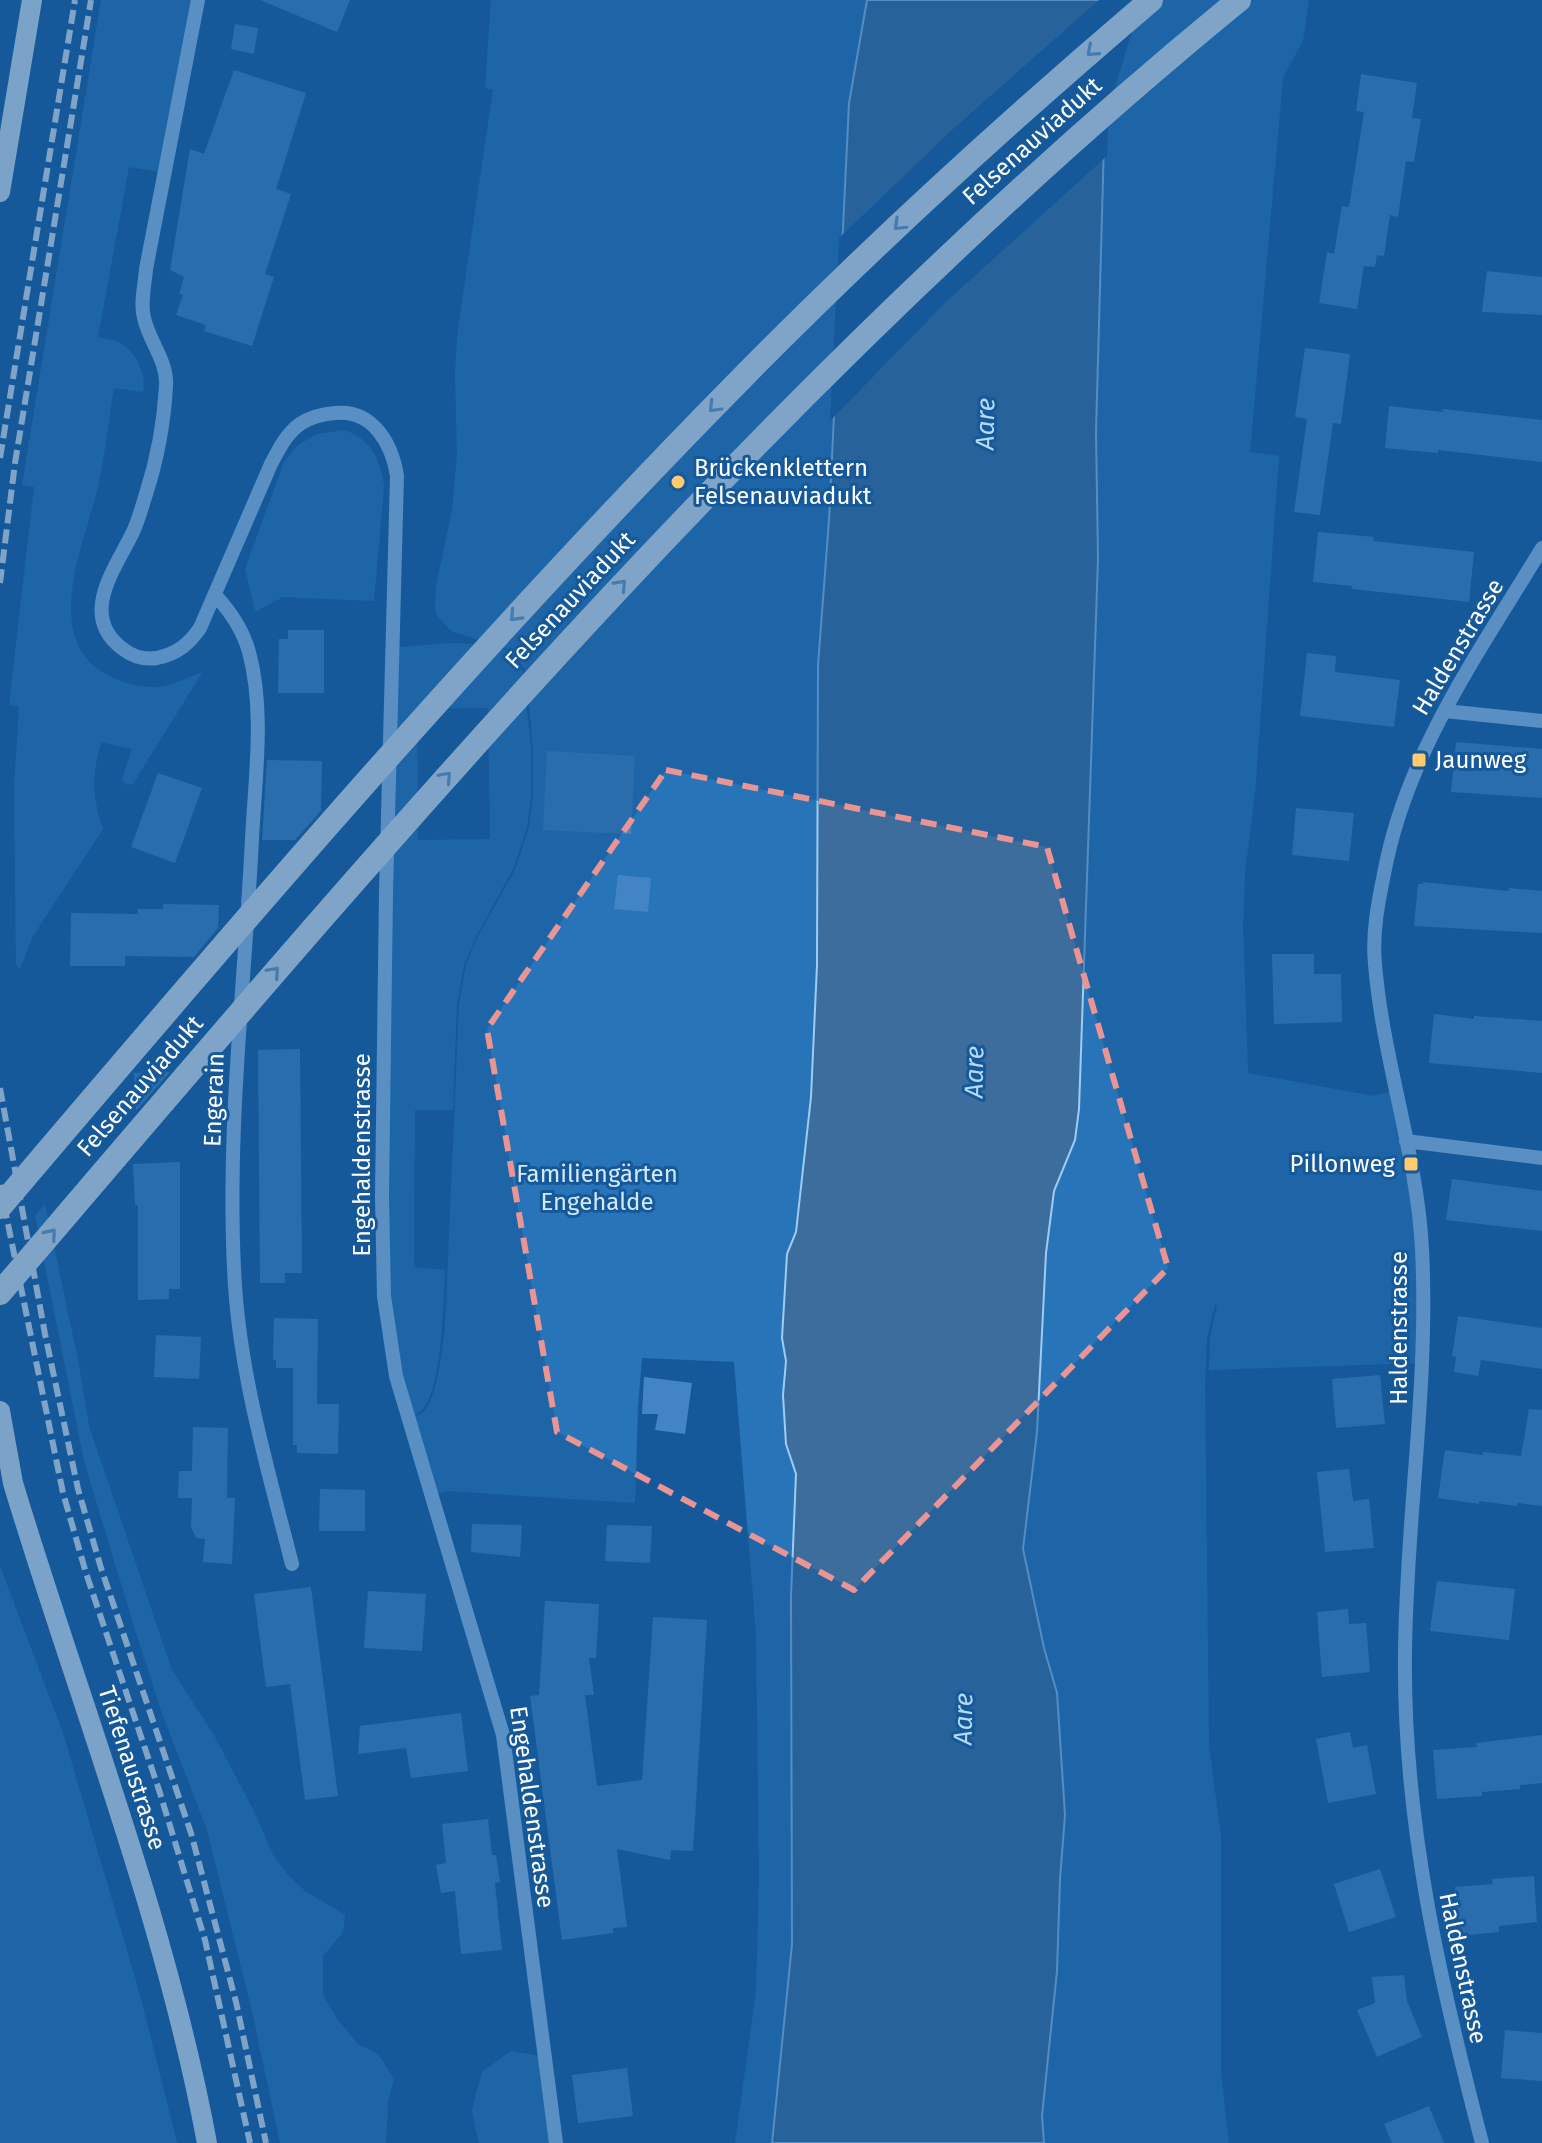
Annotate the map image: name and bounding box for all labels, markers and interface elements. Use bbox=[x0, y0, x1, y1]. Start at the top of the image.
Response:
one-way arrow bbox=[1086, 41, 1101, 56]
street label: Felsenauviadukt bbox=[957, 71, 1108, 211]
one-way arrow bbox=[894, 216, 908, 230]
one-way arrow bbox=[708, 398, 723, 412]
water label: Aare bbox=[970, 398, 1001, 451]
place label: Brückenklettern Felsenauviadukt bbox=[694, 454, 872, 510]
marker: Brückenklettern Felsenauviadukt bbox=[669, 473, 687, 491]
street label: Felsenauviadukt bbox=[499, 525, 641, 674]
street label: Haldenstrasse bbox=[1406, 574, 1510, 720]
one-way arrow bbox=[612, 580, 627, 594]
one-way arrow bbox=[511, 607, 525, 622]
place label: Jaunweg bbox=[1435, 746, 1527, 774]
marker: Jaunweg bbox=[1410, 751, 1428, 769]
one-way arrow bbox=[437, 772, 451, 787]
one-way arrow bbox=[264, 967, 279, 982]
street label: Felsenauviadukt bbox=[71, 1010, 209, 1162]
water label: Aare bbox=[959, 1046, 990, 1099]
street label: Engerain bbox=[198, 1052, 230, 1148]
street label: Engehaldenstrasse bbox=[348, 1053, 376, 1257]
place label: Pillonweg bbox=[1289, 1150, 1396, 1178]
marker: Pillonweg bbox=[1402, 1155, 1420, 1173]
park label: Familiengärten Engehalde bbox=[516, 1160, 678, 1216]
one-way arrow bbox=[41, 1228, 56, 1243]
street label: Haldenstrasse bbox=[1385, 1251, 1413, 1405]
street label: Tiefenaustrasse bbox=[92, 1683, 172, 1853]
water label: Aare bbox=[948, 1693, 979, 1746]
street label: Engehaldenstrasse bbox=[504, 1704, 560, 1910]
street label: Haldenstrasse bbox=[1433, 1890, 1493, 2046]

